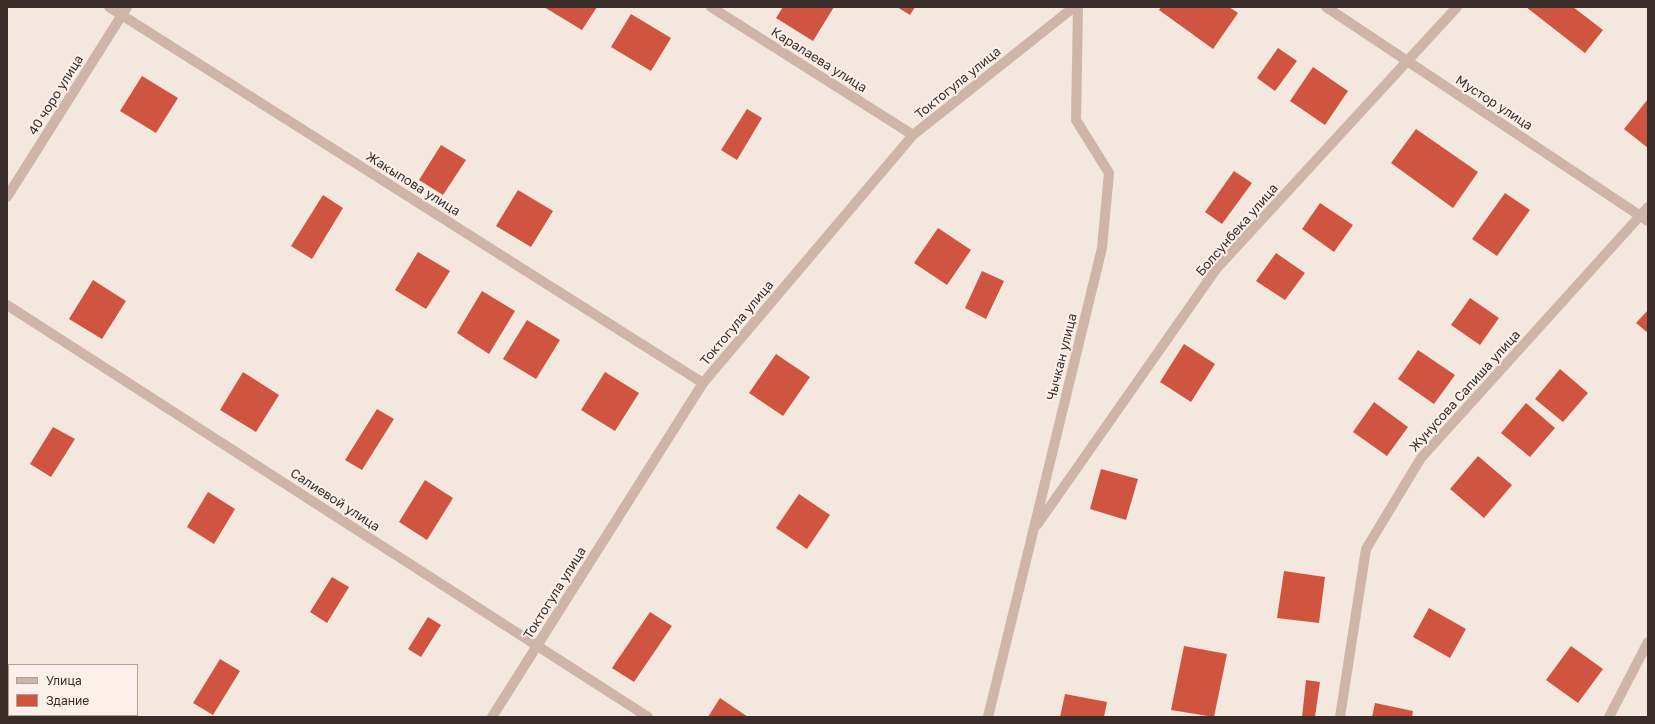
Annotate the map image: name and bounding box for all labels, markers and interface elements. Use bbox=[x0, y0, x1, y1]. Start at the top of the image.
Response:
street label: Каралаева улица bbox=[768, 24, 870, 96]
street label: Токтогула улица bbox=[912, 44, 1004, 122]
street label: 40 чоро улица bbox=[25, 52, 87, 138]
street label: Мустор улица bbox=[1453, 72, 1535, 134]
street label: Жакыпова улица bbox=[363, 149, 463, 219]
street label: Болсунбека улица bbox=[1193, 181, 1281, 279]
street label: Токтогула улица bbox=[697, 277, 777, 369]
street label: Чычкан улица bbox=[1044, 312, 1080, 402]
street label: Жунусова Сапиша улица bbox=[1406, 327, 1524, 455]
street label: Салиевой улица bbox=[287, 465, 383, 535]
street label: Токтогула улица bbox=[520, 544, 590, 642]
legend bbox=[8, 664, 138, 716]
text: Улица bbox=[46, 673, 82, 688]
text: Здание bbox=[46, 693, 89, 708]

